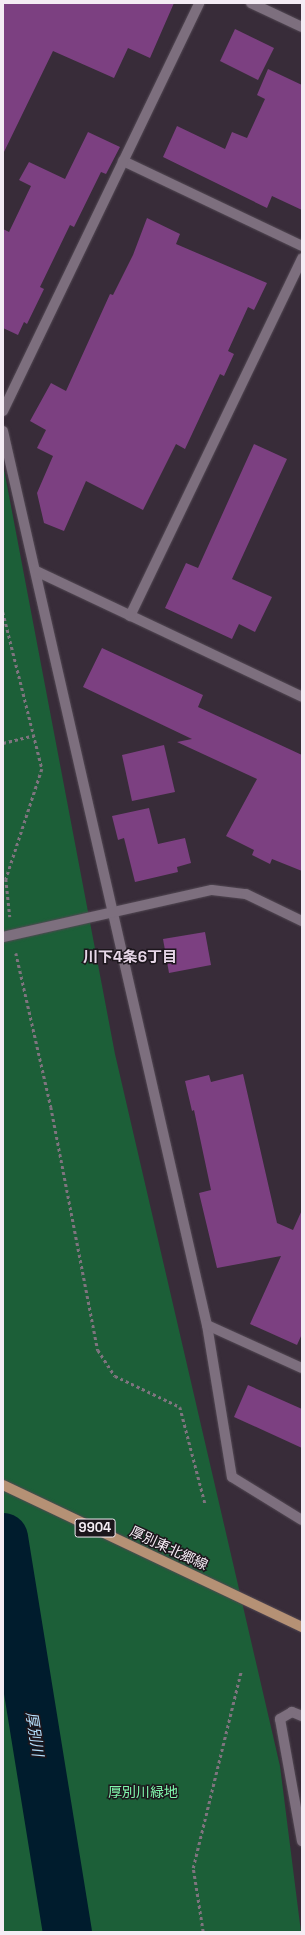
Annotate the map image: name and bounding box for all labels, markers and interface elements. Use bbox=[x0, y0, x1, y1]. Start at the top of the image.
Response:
district label: 川下4条6丁目 bbox=[83, 948, 177, 966]
road number: 9904 bbox=[74, 1517, 116, 1539]
street label: 厚別東北郷線 bbox=[127, 1523, 211, 1573]
water label: 厚別川 bbox=[23, 1710, 47, 1758]
park label: 厚別川緑地 bbox=[108, 1784, 178, 1800]

